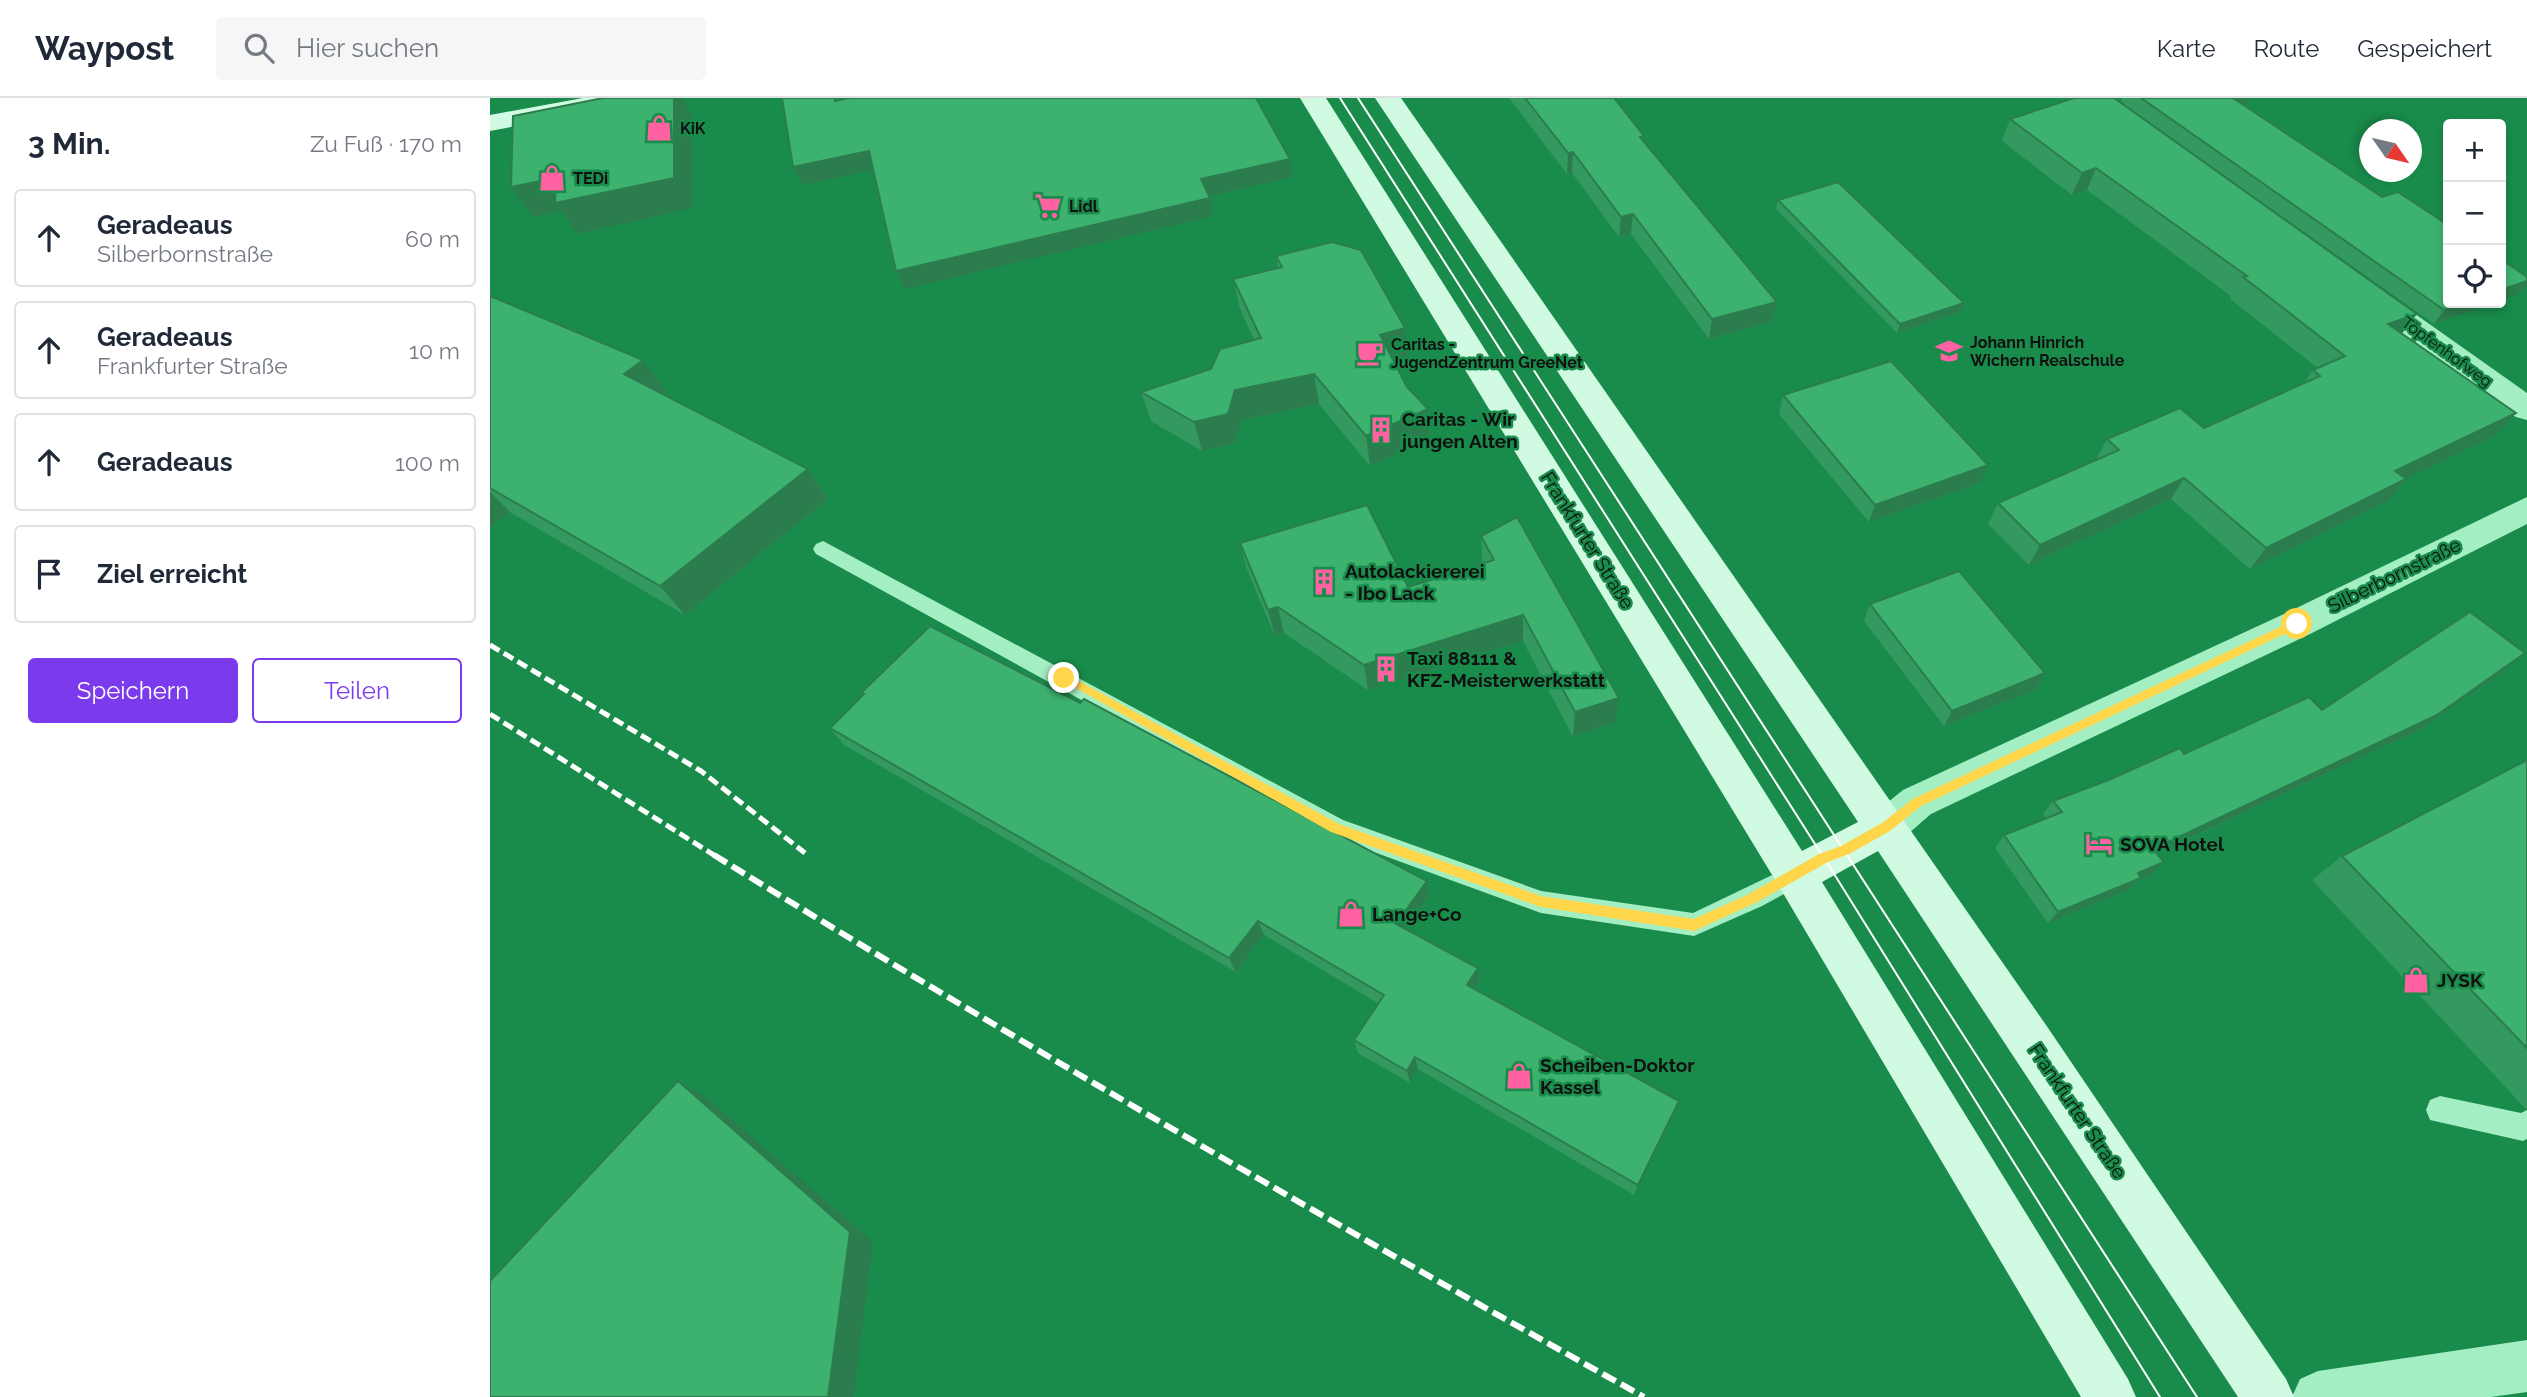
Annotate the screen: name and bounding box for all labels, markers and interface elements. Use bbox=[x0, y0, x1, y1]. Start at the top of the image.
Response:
search box bbox=[216, 17, 706, 80]
text: Waypost bbox=[35, 29, 174, 68]
icon: search bbox=[240, 29, 278, 67]
text: Hier suchen bbox=[296, 33, 439, 63]
text: Karte bbox=[2157, 34, 2216, 63]
text: Route bbox=[2254, 34, 2319, 63]
text: Gespeichert bbox=[2357, 34, 2492, 63]
shop icon: KiK bbox=[644, 113, 674, 143]
place label: KiK bbox=[680, 119, 706, 138]
north arrow bbox=[2359, 119, 2422, 182]
map controls bbox=[2443, 119, 2506, 308]
button: + bbox=[2443, 119, 2506, 182]
text: 3 Min. bbox=[28, 126, 110, 161]
text: Zu Fuß · 170 m bbox=[310, 130, 462, 157]
shop icon: TEDi bbox=[537, 163, 567, 193]
place label: TEDi bbox=[573, 169, 608, 188]
button: − bbox=[2443, 182, 2506, 245]
supermarket icon: Lidl bbox=[1033, 191, 1063, 221]
place label: Lidl bbox=[1069, 197, 1099, 216]
text: Geradeaus bbox=[97, 210, 233, 240]
icon: ahead bbox=[30, 219, 68, 257]
text: 60 m bbox=[405, 225, 460, 252]
text: Silberbornstraße bbox=[97, 240, 273, 267]
button: locate bbox=[2443, 245, 2506, 308]
street label: Töpfenhofweg bbox=[2398, 313, 2496, 391]
text: Geradeaus bbox=[97, 322, 233, 352]
icon: ahead bbox=[30, 331, 68, 369]
place label: Johann Hinrich Wichern Realschule bbox=[1970, 333, 2125, 370]
place label: Caritas - JugendZentrum GreeNet bbox=[1391, 335, 1583, 372]
school or university icon: Johann Hinrich Wichern Realschule bbox=[1934, 336, 1964, 366]
text: 10 m bbox=[409, 337, 460, 364]
cafe icon: Caritas - JugendZentrum GreeNet bbox=[1355, 338, 1385, 368]
text: Frankfurter Straße bbox=[97, 352, 288, 379]
place label: Caritas - Wir jungen Alten bbox=[1399, 408, 1518, 452]
building icon: Caritas - Wir jungen Alten bbox=[1366, 415, 1396, 445]
icon: ahead bbox=[30, 443, 68, 481]
text: Geradeaus bbox=[97, 447, 233, 477]
text: 100 m bbox=[395, 449, 460, 476]
street label: Frankfurter Straße bbox=[1537, 467, 1639, 613]
street label: Silberbornstraße bbox=[2324, 533, 2464, 617]
icon: arrive bbox=[30, 555, 68, 593]
text: Ziel erreicht bbox=[97, 559, 247, 589]
place label: Autolackiererei - Ibo Lack bbox=[1345, 560, 1485, 604]
building icon: Autolackiererei - Ibo Lack bbox=[1309, 567, 1339, 597]
route start bbox=[2281, 608, 2312, 639]
place label: Taxi 88111 & KFZ-Meisterwerkstatt bbox=[1407, 647, 1606, 691]
building icon: Taxi 88111 & KFZ-Meisterwerkstatt bbox=[1371, 654, 1401, 684]
button: Speichern bbox=[28, 658, 238, 723]
button: Teilen bbox=[252, 658, 462, 723]
route end bbox=[1048, 662, 1079, 693]
hotel icon: SOVA Hotel bbox=[2084, 829, 2114, 859]
place label: SOVA Hotel bbox=[2120, 833, 2225, 855]
shop icon: Lange+Co bbox=[1336, 899, 1366, 929]
place label: Lange+Co bbox=[1372, 903, 1461, 925]
shop icon: JYSK bbox=[2401, 965, 2431, 995]
place label: JYSK bbox=[2437, 969, 2483, 991]
street label: Frankfurter Straße bbox=[2025, 1040, 2131, 1182]
place label: Scheiben-Doktor Kassel bbox=[1540, 1054, 1695, 1098]
shop icon: Scheiben-Doktor Kassel bbox=[1504, 1061, 1534, 1091]

